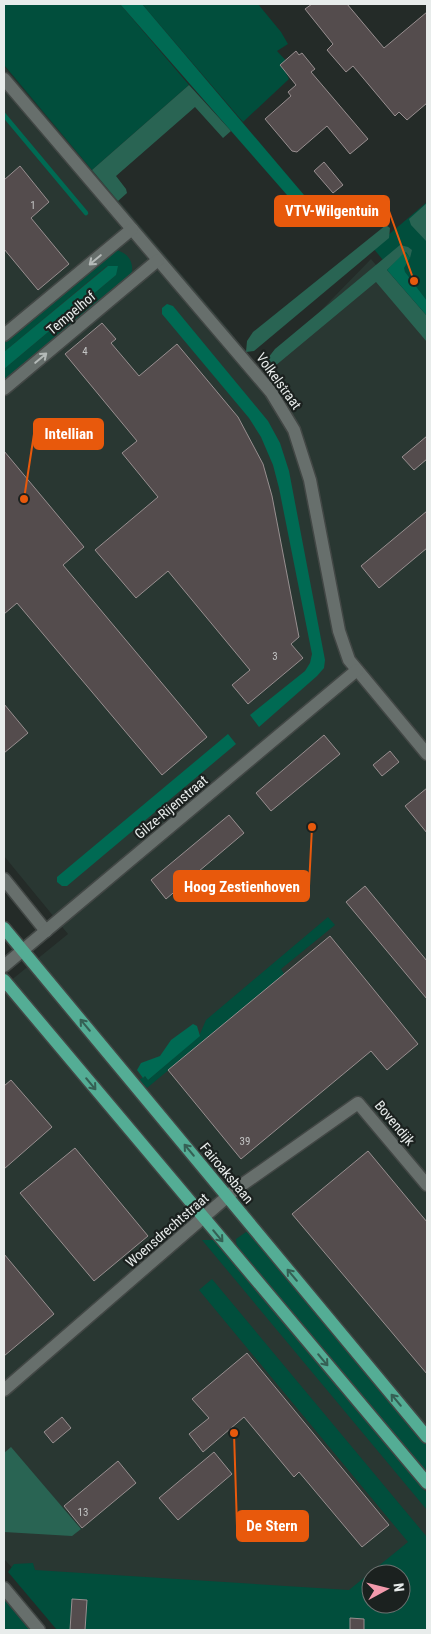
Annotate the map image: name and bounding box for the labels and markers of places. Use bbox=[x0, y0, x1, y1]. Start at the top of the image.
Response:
callout: VTV-Wilgentuin bbox=[275, 196, 389, 226]
callout: Intellian bbox=[34, 419, 103, 449]
callout: Hoog Zestienhoven bbox=[174, 871, 309, 901]
callout: De Stern bbox=[237, 1511, 308, 1541]

